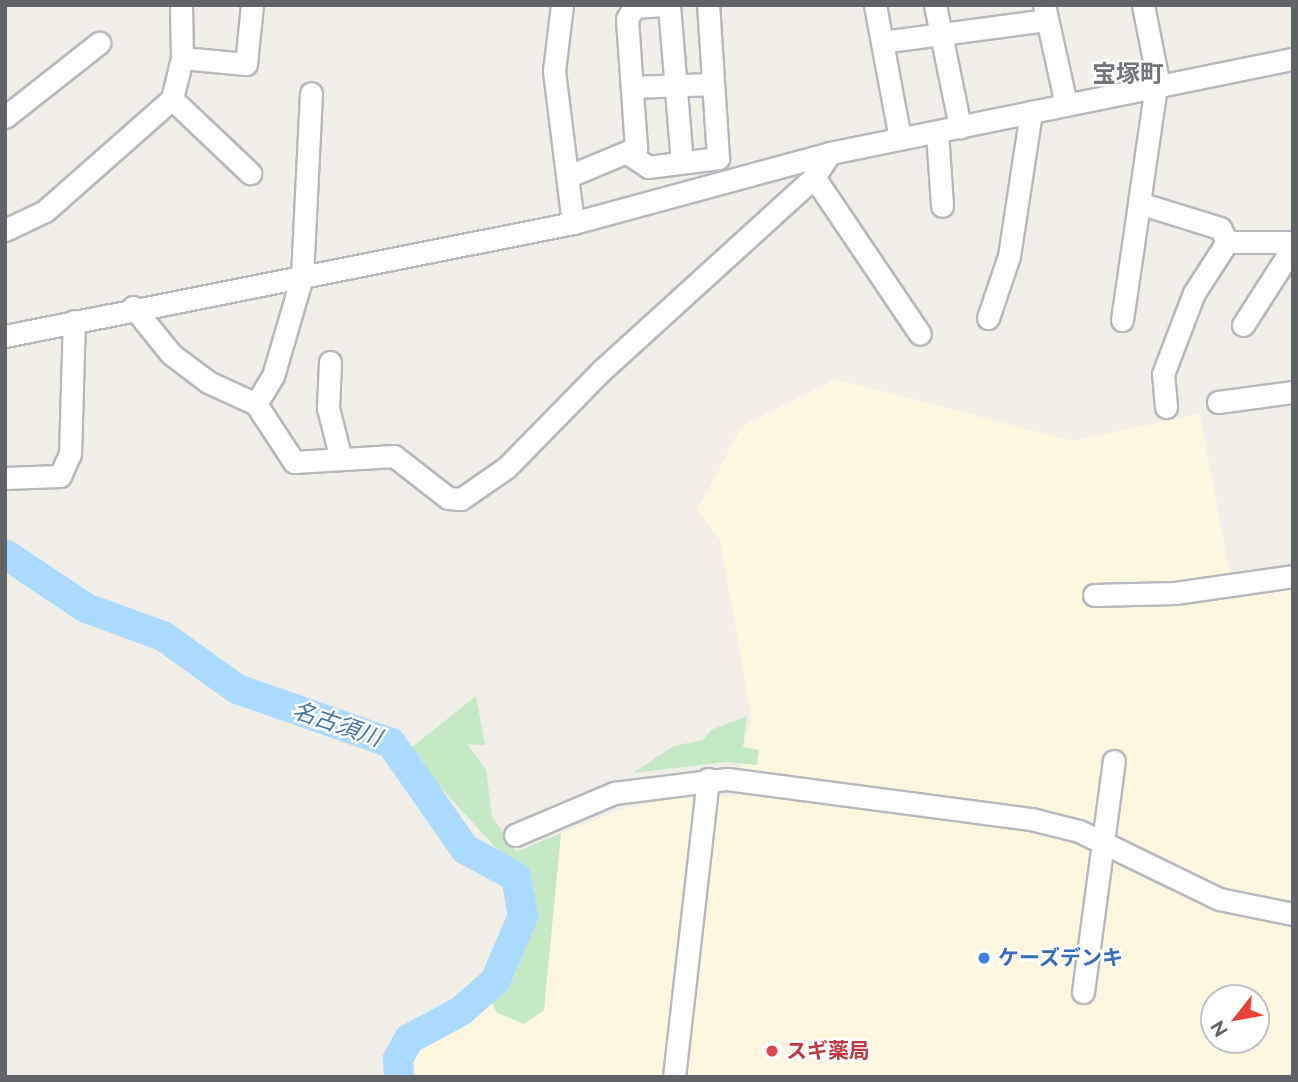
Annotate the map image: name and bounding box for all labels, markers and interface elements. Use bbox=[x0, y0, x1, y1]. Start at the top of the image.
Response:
district label: 宝塚町 bbox=[1092, 60, 1164, 88]
water label: 名古須川 bbox=[289, 696, 385, 752]
place label: ケーズデンキ bbox=[998, 945, 1124, 971]
marker: ケーズデンキ bbox=[976, 950, 992, 966]
north arrow bbox=[1200, 984, 1270, 1054]
text: N bbox=[1206, 1017, 1232, 1041]
place label: スギ薬局 bbox=[786, 1038, 870, 1064]
marker: スギ薬局 bbox=[764, 1043, 780, 1059]

